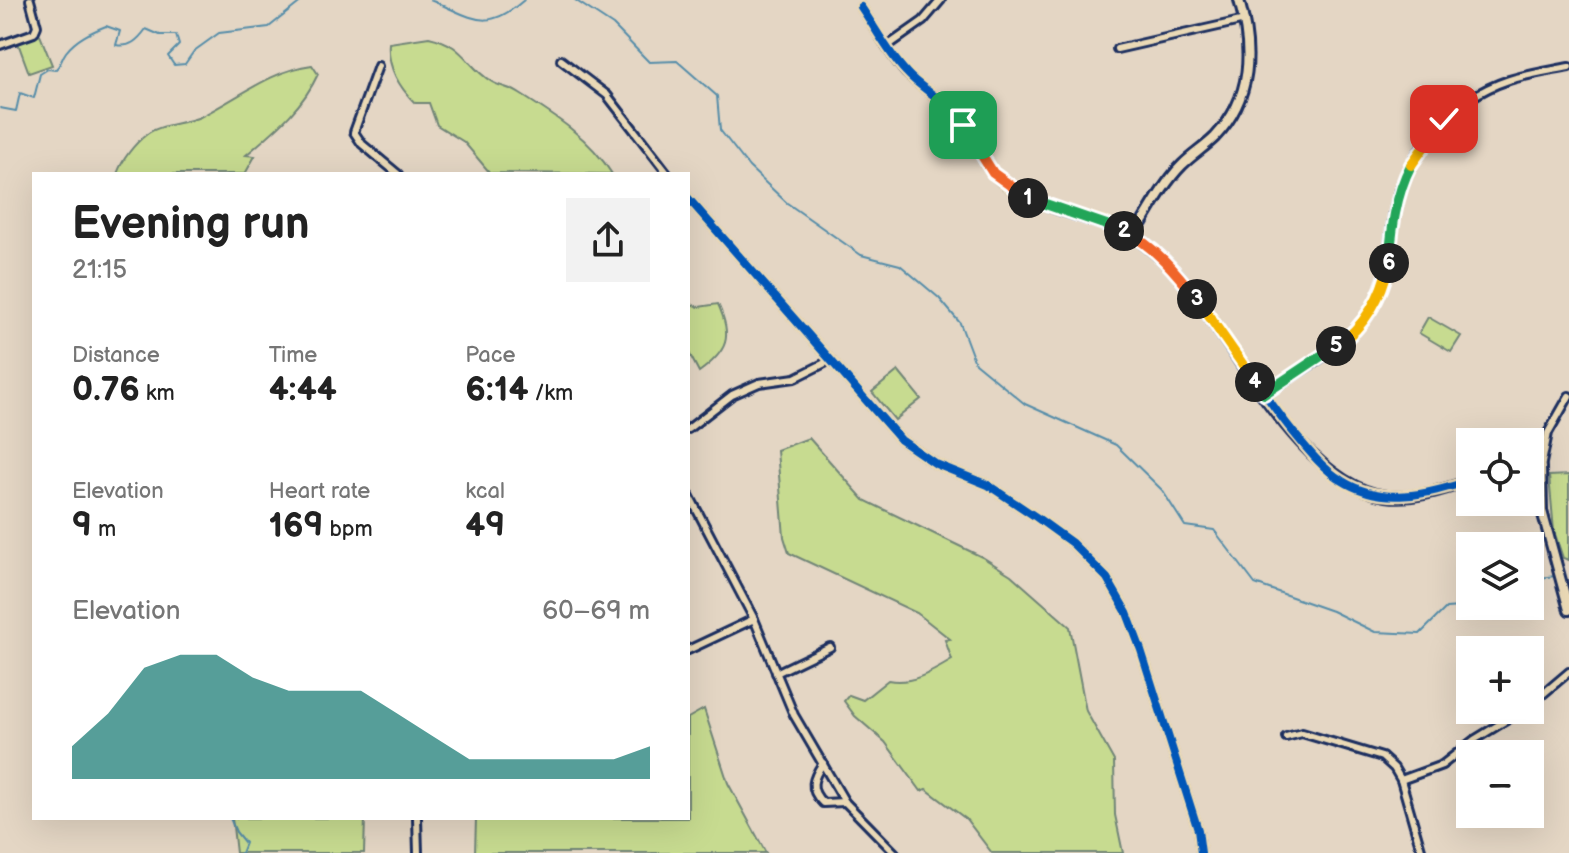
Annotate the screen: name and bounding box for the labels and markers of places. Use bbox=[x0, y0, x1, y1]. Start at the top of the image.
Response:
pin bbox=[1410, 85, 1478, 153]
pin bbox=[929, 91, 997, 159]
pin: 1 bbox=[1008, 178, 1048, 218]
pin: 2 bbox=[1104, 211, 1144, 251]
pin: 6 bbox=[1369, 243, 1409, 283]
pin: 3 bbox=[1177, 279, 1217, 319]
pin: 5 bbox=[1316, 326, 1356, 366]
pin: 4 bbox=[1235, 362, 1275, 402]

